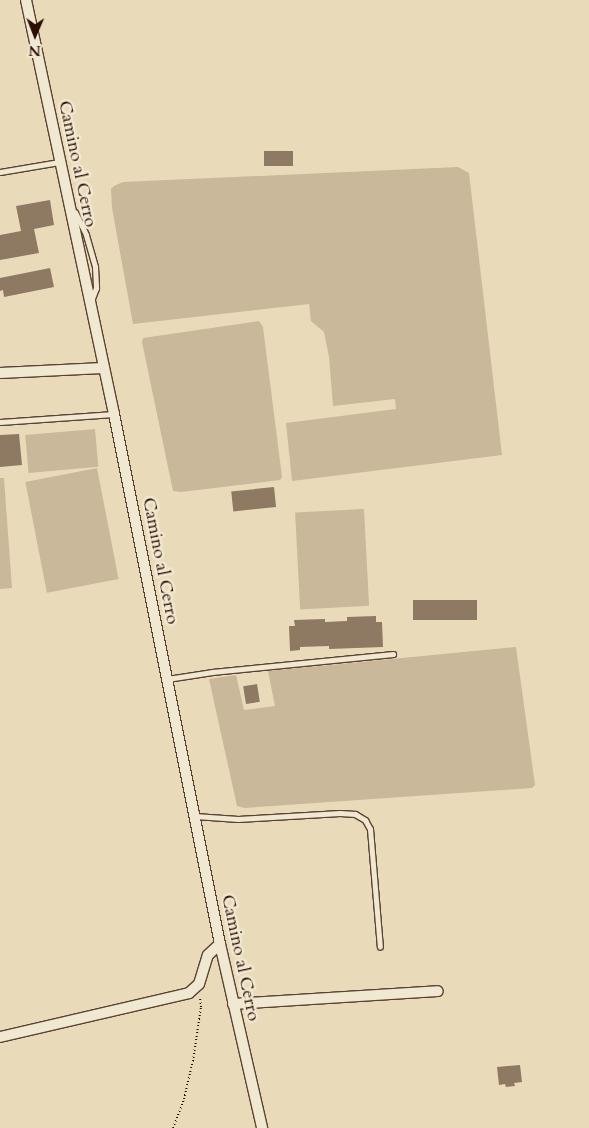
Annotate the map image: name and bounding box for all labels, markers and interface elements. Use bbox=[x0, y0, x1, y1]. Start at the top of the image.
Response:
north arrow bbox=[10, 10, 60, 60]
text: N bbox=[28, 41, 41, 60]
street label: Camino al Cerro bbox=[53, 99, 101, 229]
street label: Camino al Cerro bbox=[137, 496, 183, 626]
street label: Camino al Cerro bbox=[216, 893, 264, 1023]

